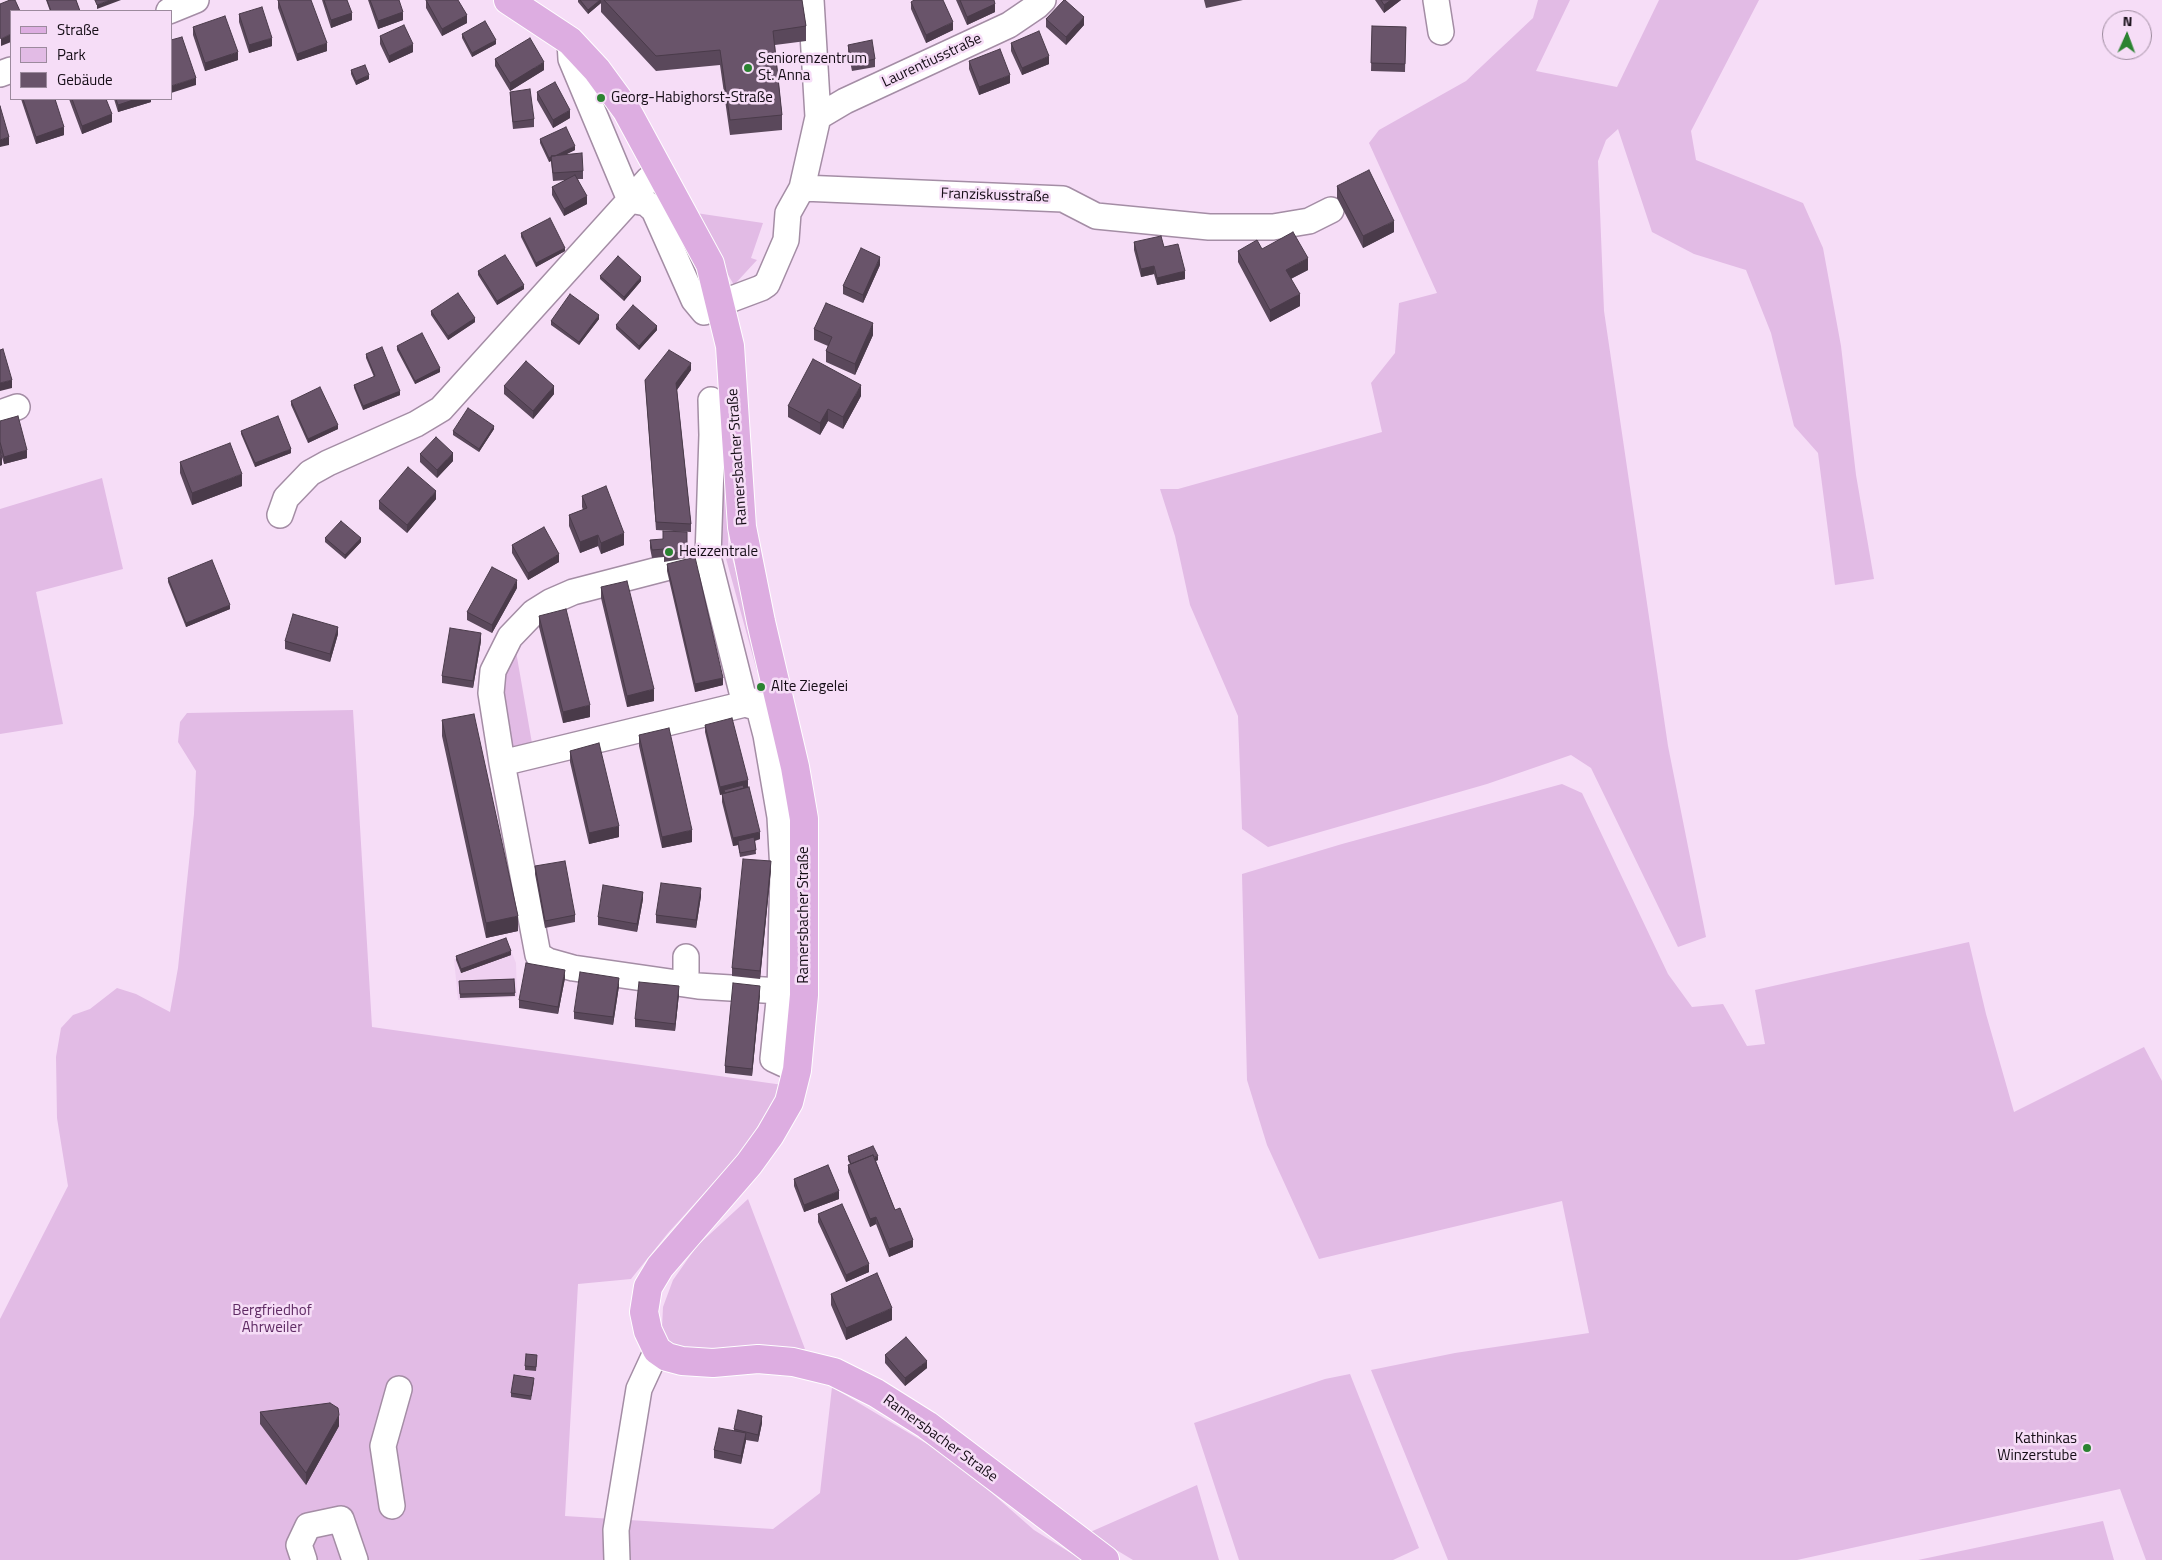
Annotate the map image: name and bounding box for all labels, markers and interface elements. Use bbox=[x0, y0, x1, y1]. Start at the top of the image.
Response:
legend bbox=[10, 10, 172, 100]
north arrow bbox=[2102, 10, 2152, 60]
text: N bbox=[2122, 10, 2133, 31]
text: Straße bbox=[57, 18, 99, 41]
street label: Laurentiusstraße bbox=[879, 30, 985, 92]
text: Park bbox=[57, 43, 86, 66]
place label: Seniorenzentrum St. Anna bbox=[758, 50, 867, 85]
marker: Seniorenzentrum St. Anna bbox=[742, 62, 754, 74]
text: Gebäude bbox=[57, 68, 113, 91]
place label: Georg-Habighorst-Straße bbox=[611, 89, 773, 107]
marker: Georg-Habighorst-Straße bbox=[595, 92, 607, 104]
street label: Franziskusstraße bbox=[940, 185, 1050, 207]
street label: Ramersbacher Straße bbox=[724, 388, 752, 526]
place label: Heizzentrale bbox=[679, 543, 758, 561]
marker: Heizzentrale bbox=[663, 546, 675, 558]
place label: Alte Ziegelei bbox=[771, 678, 848, 696]
marker: Alte Ziegelei bbox=[755, 681, 767, 693]
street label: Ramersbacher Straße bbox=[795, 846, 813, 984]
park label: Bergfriedhof Ahrweiler bbox=[232, 1302, 312, 1337]
street label: Ramersbacher Straße bbox=[879, 1391, 1001, 1487]
place label: Kathinkas Winzerstube bbox=[1997, 1430, 2077, 1465]
marker: Kathinkas Winzerstube bbox=[2081, 1442, 2093, 1454]

